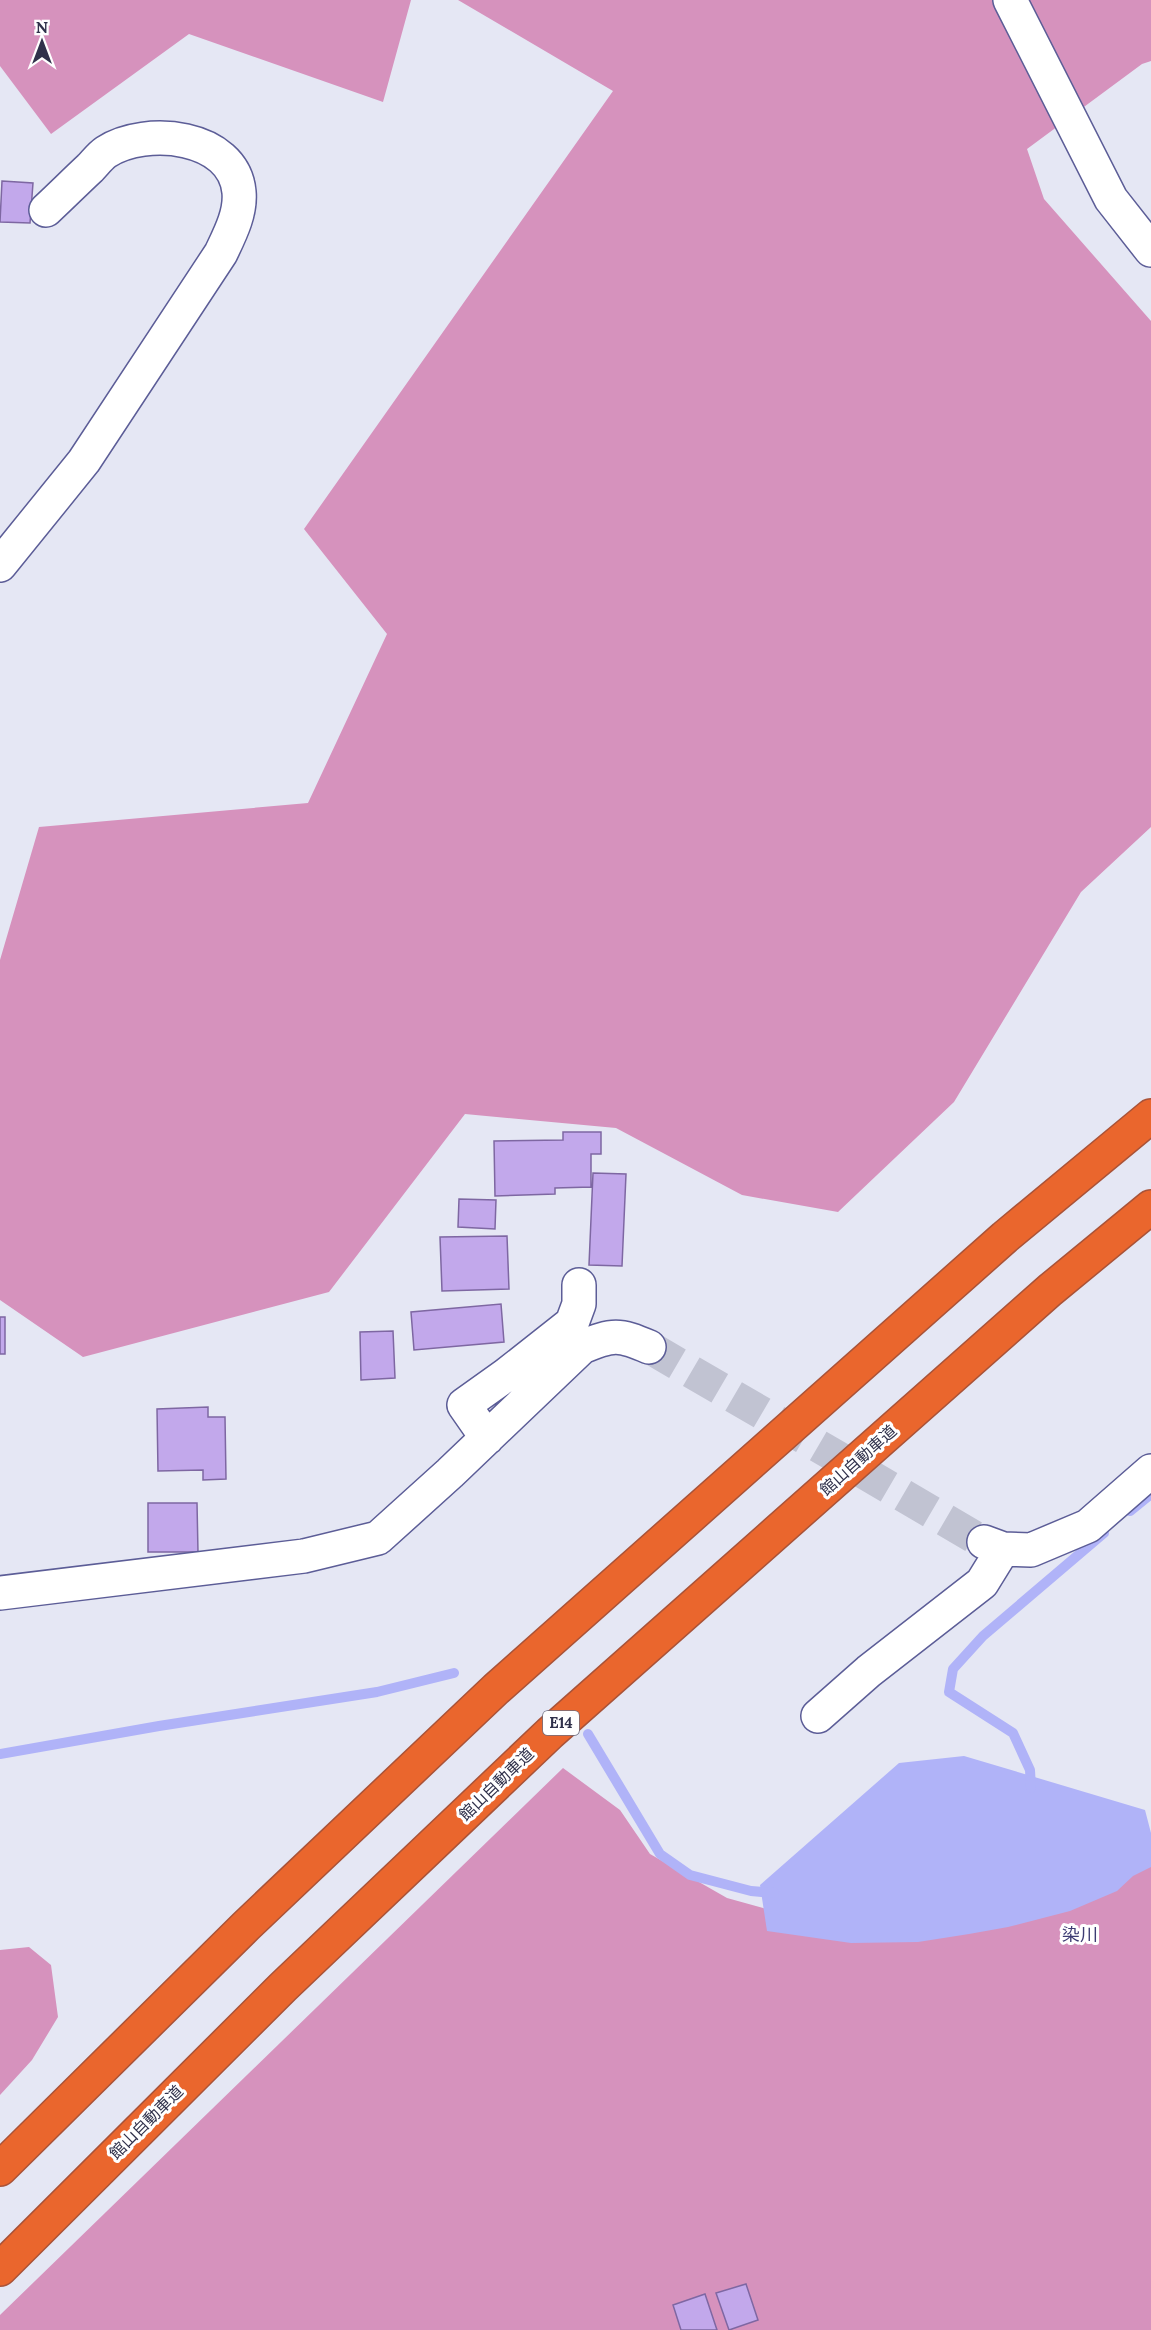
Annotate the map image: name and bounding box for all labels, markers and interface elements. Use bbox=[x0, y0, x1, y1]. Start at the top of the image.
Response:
north arrow bbox=[12, 12, 72, 72]
text: N bbox=[36, 17, 48, 37]
street label: 館山自動車道 bbox=[816, 1420, 900, 1500]
road number: E14 bbox=[543, 1711, 579, 1735]
street label: 館山自動車道 bbox=[455, 1743, 537, 1825]
district label: 染川 bbox=[1062, 1923, 1098, 1946]
street label: 館山自動車道 bbox=[105, 2081, 187, 2163]

